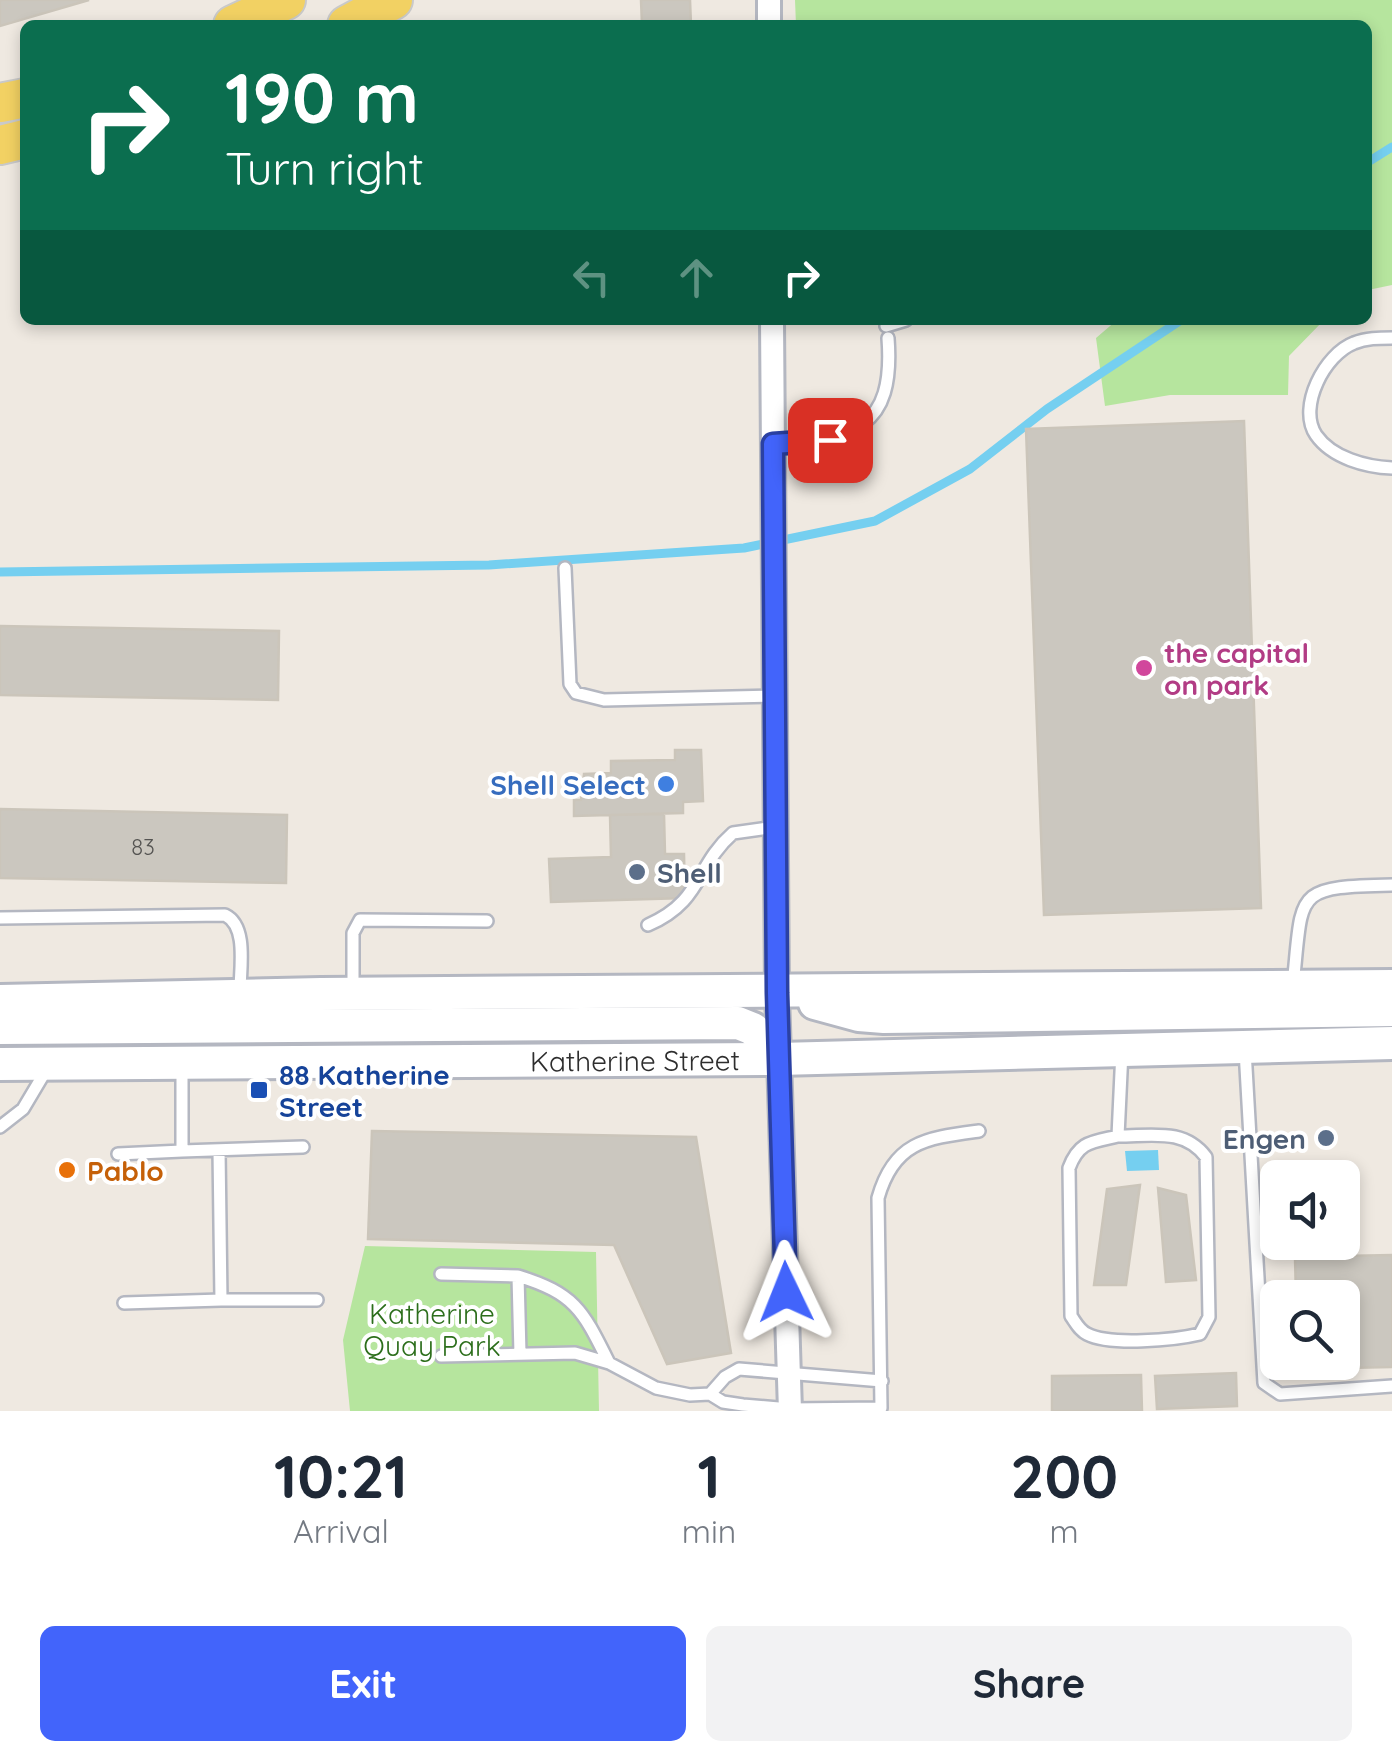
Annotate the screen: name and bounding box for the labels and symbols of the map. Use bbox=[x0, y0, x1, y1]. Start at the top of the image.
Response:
pin bbox=[788, 398, 873, 483]
place label: the capital on park bbox=[1164, 635, 1309, 702]
marker: the capital on park bbox=[1133, 657, 1155, 679]
place label: Shell Select bbox=[490, 767, 646, 802]
marker: Shell Select bbox=[655, 773, 677, 795]
house number: 83 bbox=[131, 833, 155, 861]
place label: Shell bbox=[657, 855, 722, 890]
marker: Shell bbox=[626, 861, 648, 883]
street label: Katherine Street bbox=[530, 1042, 740, 1078]
place label: 88 Katherine Street bbox=[279, 1057, 450, 1124]
marker: 88 Katherine Street bbox=[248, 1079, 270, 1101]
place label: Engen bbox=[1223, 1121, 1306, 1156]
marker: Engen bbox=[1315, 1127, 1337, 1149]
place label: Pablo bbox=[87, 1153, 164, 1188]
marker: Pablo bbox=[56, 1159, 78, 1181]
position arrow bbox=[734, 1240, 838, 1344]
park label: Katherine Quay Park bbox=[363, 1296, 501, 1363]

